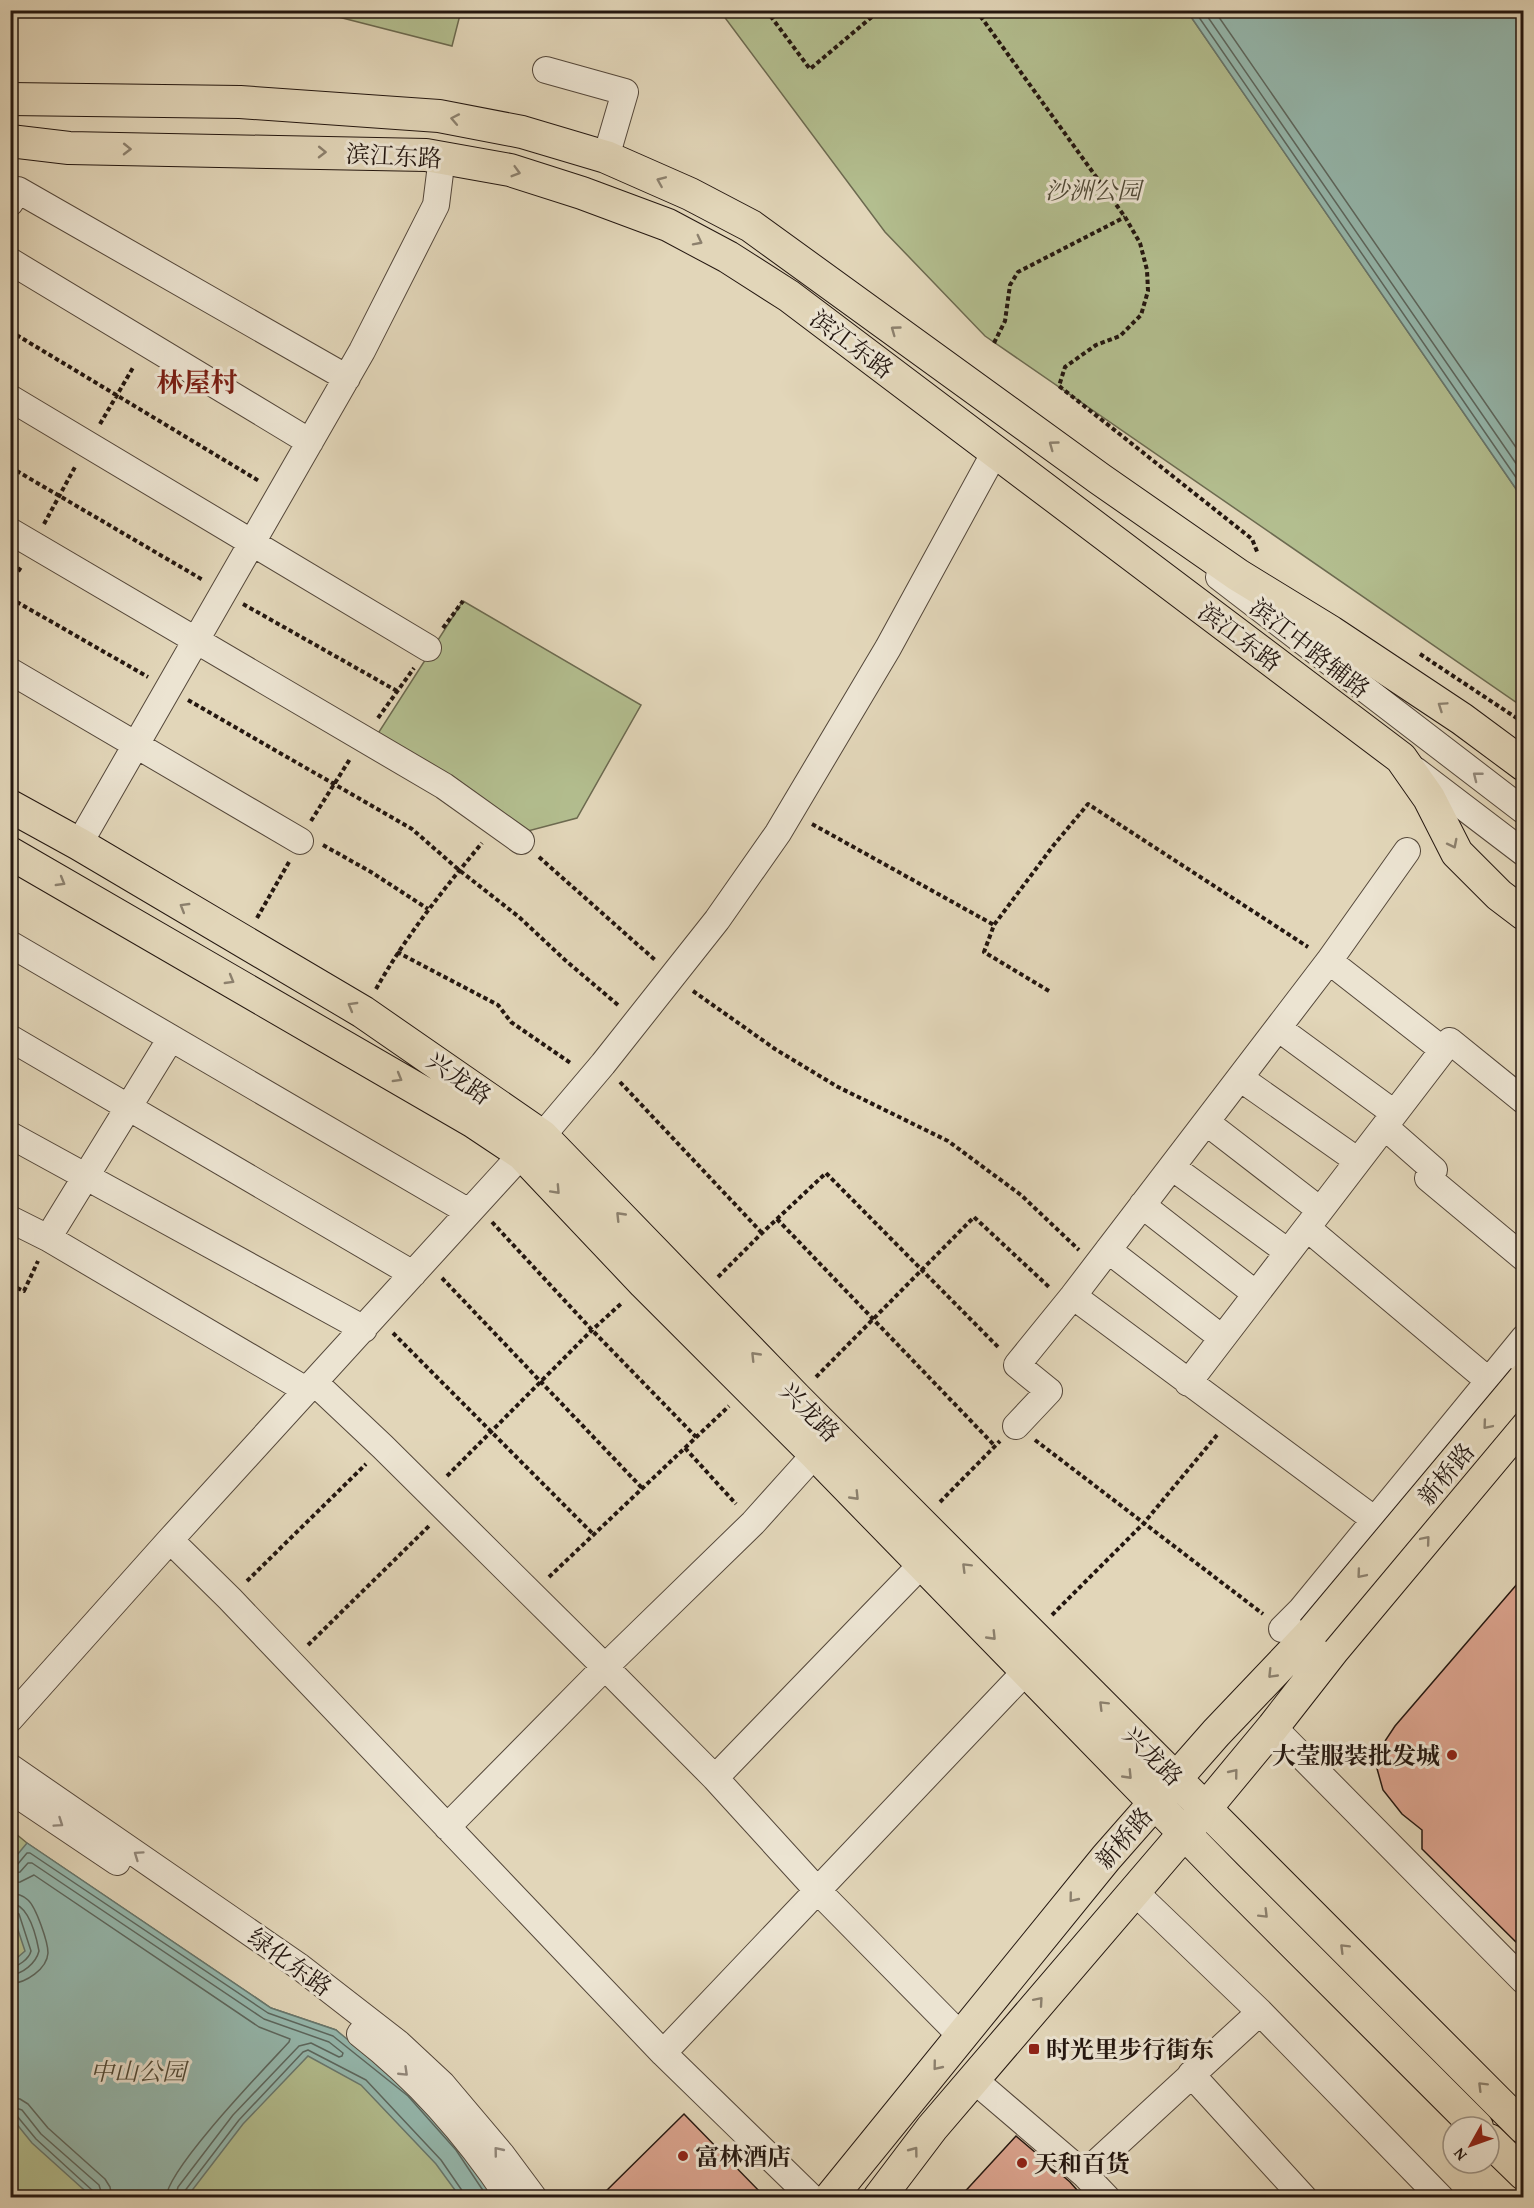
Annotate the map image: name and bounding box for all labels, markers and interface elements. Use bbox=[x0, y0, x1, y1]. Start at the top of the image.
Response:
one-way arrow bbox=[450, 113, 460, 126]
street label: 滨江东路 bbox=[345, 136, 443, 176]
one-way arrow bbox=[123, 143, 132, 155]
one-way arrow bbox=[318, 146, 327, 158]
one-way arrow bbox=[510, 165, 521, 177]
park label: 沙洲公园 bbox=[1045, 173, 1145, 208]
one-way arrow bbox=[656, 176, 667, 188]
one-way arrow bbox=[691, 234, 702, 245]
street label: 滨江东路 bbox=[803, 301, 901, 387]
one-way arrow bbox=[891, 326, 902, 337]
district label: 林屋村 bbox=[157, 362, 238, 402]
one-way arrow bbox=[1049, 441, 1060, 452]
street label: 滨江中路辅路 bbox=[1242, 590, 1378, 706]
street label: 滨江东路 bbox=[1191, 594, 1289, 680]
one-way arrow bbox=[1438, 702, 1449, 713]
one-way arrow bbox=[1473, 772, 1484, 783]
one-way arrow bbox=[1445, 838, 1457, 849]
one-way arrow bbox=[55, 875, 65, 886]
one-way arrow bbox=[180, 902, 190, 914]
one-way arrow bbox=[224, 973, 234, 984]
one-way arrow bbox=[348, 1001, 358, 1013]
street label: 兴龙路 bbox=[419, 1043, 499, 1113]
one-way arrow bbox=[392, 1071, 402, 1082]
one-way arrow bbox=[549, 1184, 560, 1194]
one-way arrow bbox=[616, 1212, 627, 1222]
one-way arrow bbox=[752, 1352, 763, 1363]
street label: 兴龙路 bbox=[772, 1374, 848, 1450]
one-way arrow bbox=[1483, 1418, 1494, 1429]
street label: 新桥路 bbox=[1409, 1435, 1483, 1513]
one-way arrow bbox=[848, 1488, 859, 1499]
one-way arrow bbox=[1419, 1536, 1430, 1547]
one-way arrow bbox=[962, 1564, 973, 1575]
one-way arrow bbox=[1357, 1567, 1368, 1578]
one-way arrow bbox=[984, 1628, 995, 1639]
one-way arrow bbox=[1269, 1666, 1280, 1677]
one-way arrow bbox=[1100, 1702, 1111, 1713]
street label: 兴龙路 bbox=[1115, 1718, 1191, 1794]
place label: 大莹服装批发城 bbox=[1272, 1738, 1440, 1773]
marker: 大莹服装批发城 bbox=[1445, 1748, 1459, 1762]
one-way arrow bbox=[1120, 1768, 1131, 1779]
one-way arrow bbox=[1227, 1769, 1238, 1780]
street label: 新桥路 bbox=[1087, 1799, 1161, 1877]
one-way arrow bbox=[52, 1816, 63, 1827]
one-way arrow bbox=[134, 1851, 145, 1862]
one-way arrow bbox=[1070, 1891, 1081, 1902]
one-way arrow bbox=[1257, 1907, 1268, 1918]
street label: 绿化东路 bbox=[241, 1920, 339, 2004]
one-way arrow bbox=[1341, 1945, 1352, 1956]
one-way arrow bbox=[1032, 1997, 1043, 2008]
place label: 时光里步行街东 bbox=[1046, 2032, 1214, 2067]
marker: 时光里步行街东 bbox=[1027, 2042, 1041, 2056]
park label: 中山公园 bbox=[90, 2054, 190, 2089]
one-way arrow bbox=[934, 2059, 945, 2070]
one-way arrow bbox=[396, 2065, 407, 2076]
one-way arrow bbox=[1479, 2083, 1490, 2094]
north arrow bbox=[1441, 2115, 1501, 2175]
place label: 富林酒店 bbox=[695, 2139, 791, 2174]
text: N bbox=[1447, 2143, 1472, 2166]
place label: 天和百货 bbox=[1034, 2146, 1130, 2181]
one-way arrow bbox=[494, 2147, 505, 2158]
one-way arrow bbox=[907, 2147, 918, 2158]
marker: 富林酒店 bbox=[676, 2149, 690, 2163]
marker: 天和百货 bbox=[1015, 2156, 1029, 2170]

